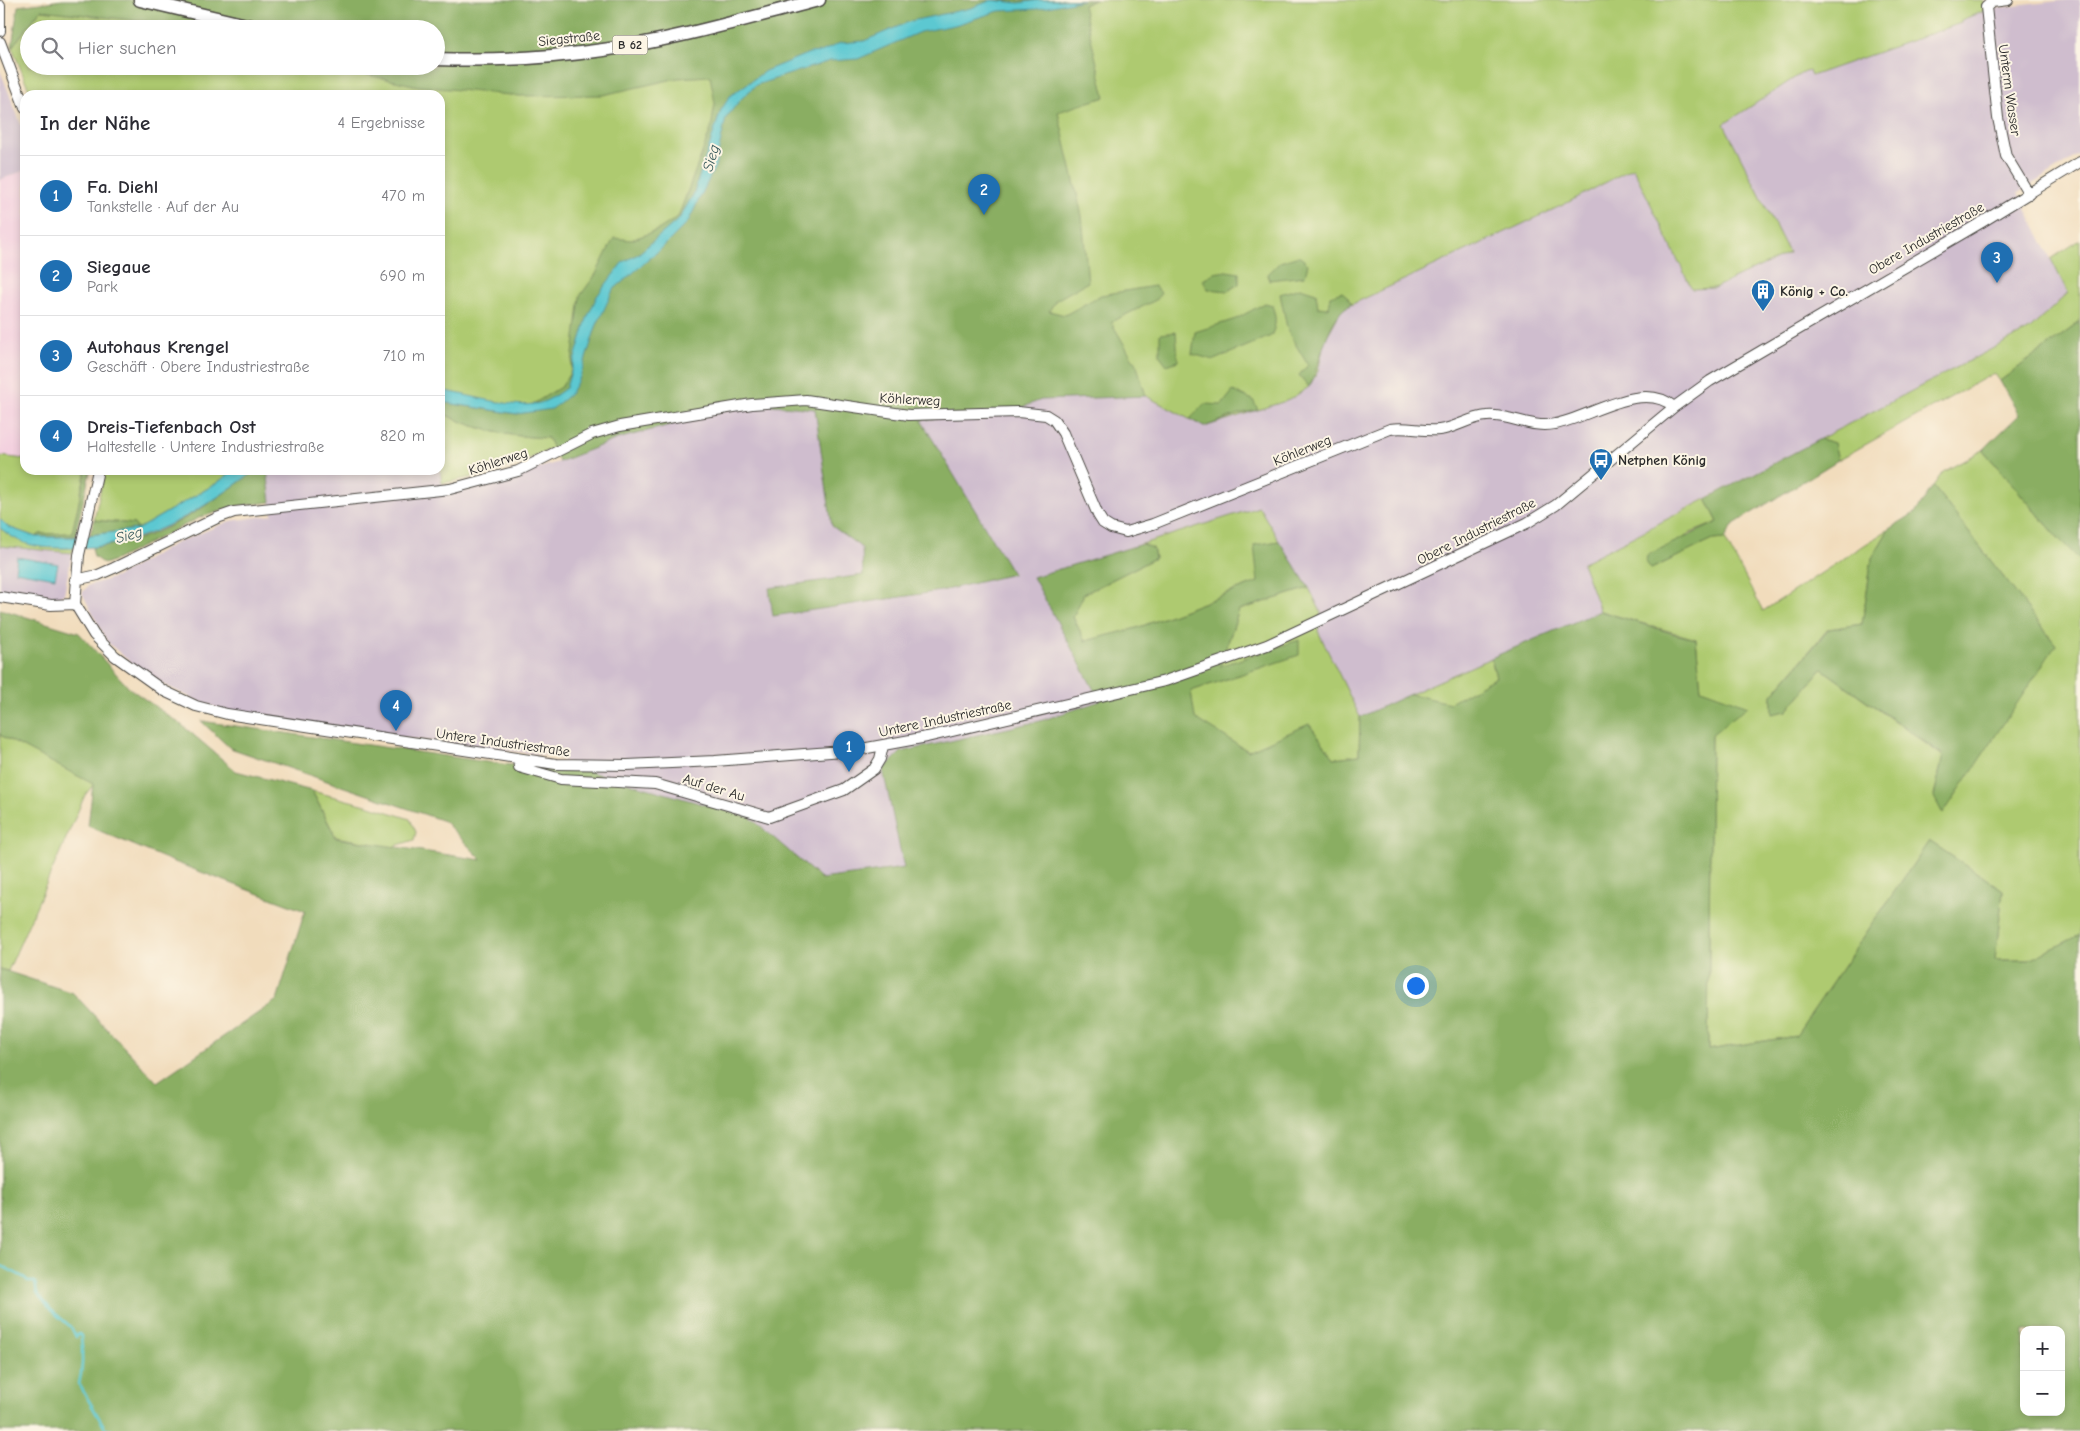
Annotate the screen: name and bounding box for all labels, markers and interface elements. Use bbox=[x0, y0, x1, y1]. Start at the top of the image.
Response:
search box bbox=[20, 20, 445, 75]
street label: Siegstraße bbox=[537, 27, 601, 50]
icon: search bbox=[38, 34, 66, 62]
road number: B 62 bbox=[612, 36, 648, 54]
text: Hier suchen bbox=[78, 37, 176, 59]
street label: Unterm Wasser bbox=[1995, 43, 2024, 137]
text: In der Nähe bbox=[40, 111, 150, 135]
text: 4 Ergebnisse bbox=[338, 114, 425, 132]
water label: Sieg bbox=[699, 142, 723, 173]
pin: 2 bbox=[968, 174, 1000, 215]
text: Fa. Diehl bbox=[87, 176, 158, 198]
text: 1 bbox=[53, 187, 59, 205]
text: 470 m bbox=[381, 187, 425, 205]
text: Tankstelle · Auf der Au bbox=[87, 198, 239, 216]
street label: Obere Industriestraße bbox=[1865, 198, 1987, 278]
pin: 3 bbox=[1981, 242, 2013, 283]
text: Siegaue bbox=[87, 256, 151, 278]
text: 2 bbox=[52, 267, 60, 285]
text: 690 m bbox=[380, 267, 425, 285]
text: Park bbox=[87, 278, 118, 296]
building icon: König + Co. bbox=[1750, 278, 1776, 312]
place label: König + Co. bbox=[1780, 283, 1848, 300]
text: Autohaus Krengel bbox=[87, 336, 229, 358]
text: 3 bbox=[52, 347, 60, 365]
text: 710 m bbox=[383, 347, 425, 365]
text: Geschäft · Obere Industriestraße bbox=[87, 358, 309, 376]
street label: Köhlerweg bbox=[879, 389, 941, 410]
text: Dreis-Tiefenbach Ost bbox=[87, 416, 256, 438]
text: 4 bbox=[52, 427, 60, 445]
text: 820 m bbox=[380, 427, 425, 445]
street label: Köhlerweg bbox=[1271, 431, 1334, 470]
text: Haltestelle · Untere Industriestraße bbox=[87, 438, 324, 456]
street label: Köhlerweg bbox=[467, 444, 530, 479]
bus stop icon: Netphen König bbox=[1588, 447, 1614, 481]
place label: Netphen König bbox=[1618, 452, 1707, 469]
street label: Obere Industriestraße bbox=[1414, 494, 1538, 569]
water label: Sieg bbox=[114, 523, 145, 547]
pin: 4 bbox=[380, 690, 412, 731]
street label: Untere Industriestraße bbox=[877, 696, 1013, 741]
street label: Untere Industriestraße bbox=[435, 725, 571, 760]
pin: 1 bbox=[833, 731, 865, 772]
street label: Auf der Au bbox=[681, 770, 747, 805]
your location bbox=[1403, 973, 1429, 999]
map controls bbox=[2020, 1326, 2065, 1416]
button: + bbox=[2020, 1326, 2065, 1371]
button: − bbox=[2020, 1371, 2065, 1416]

